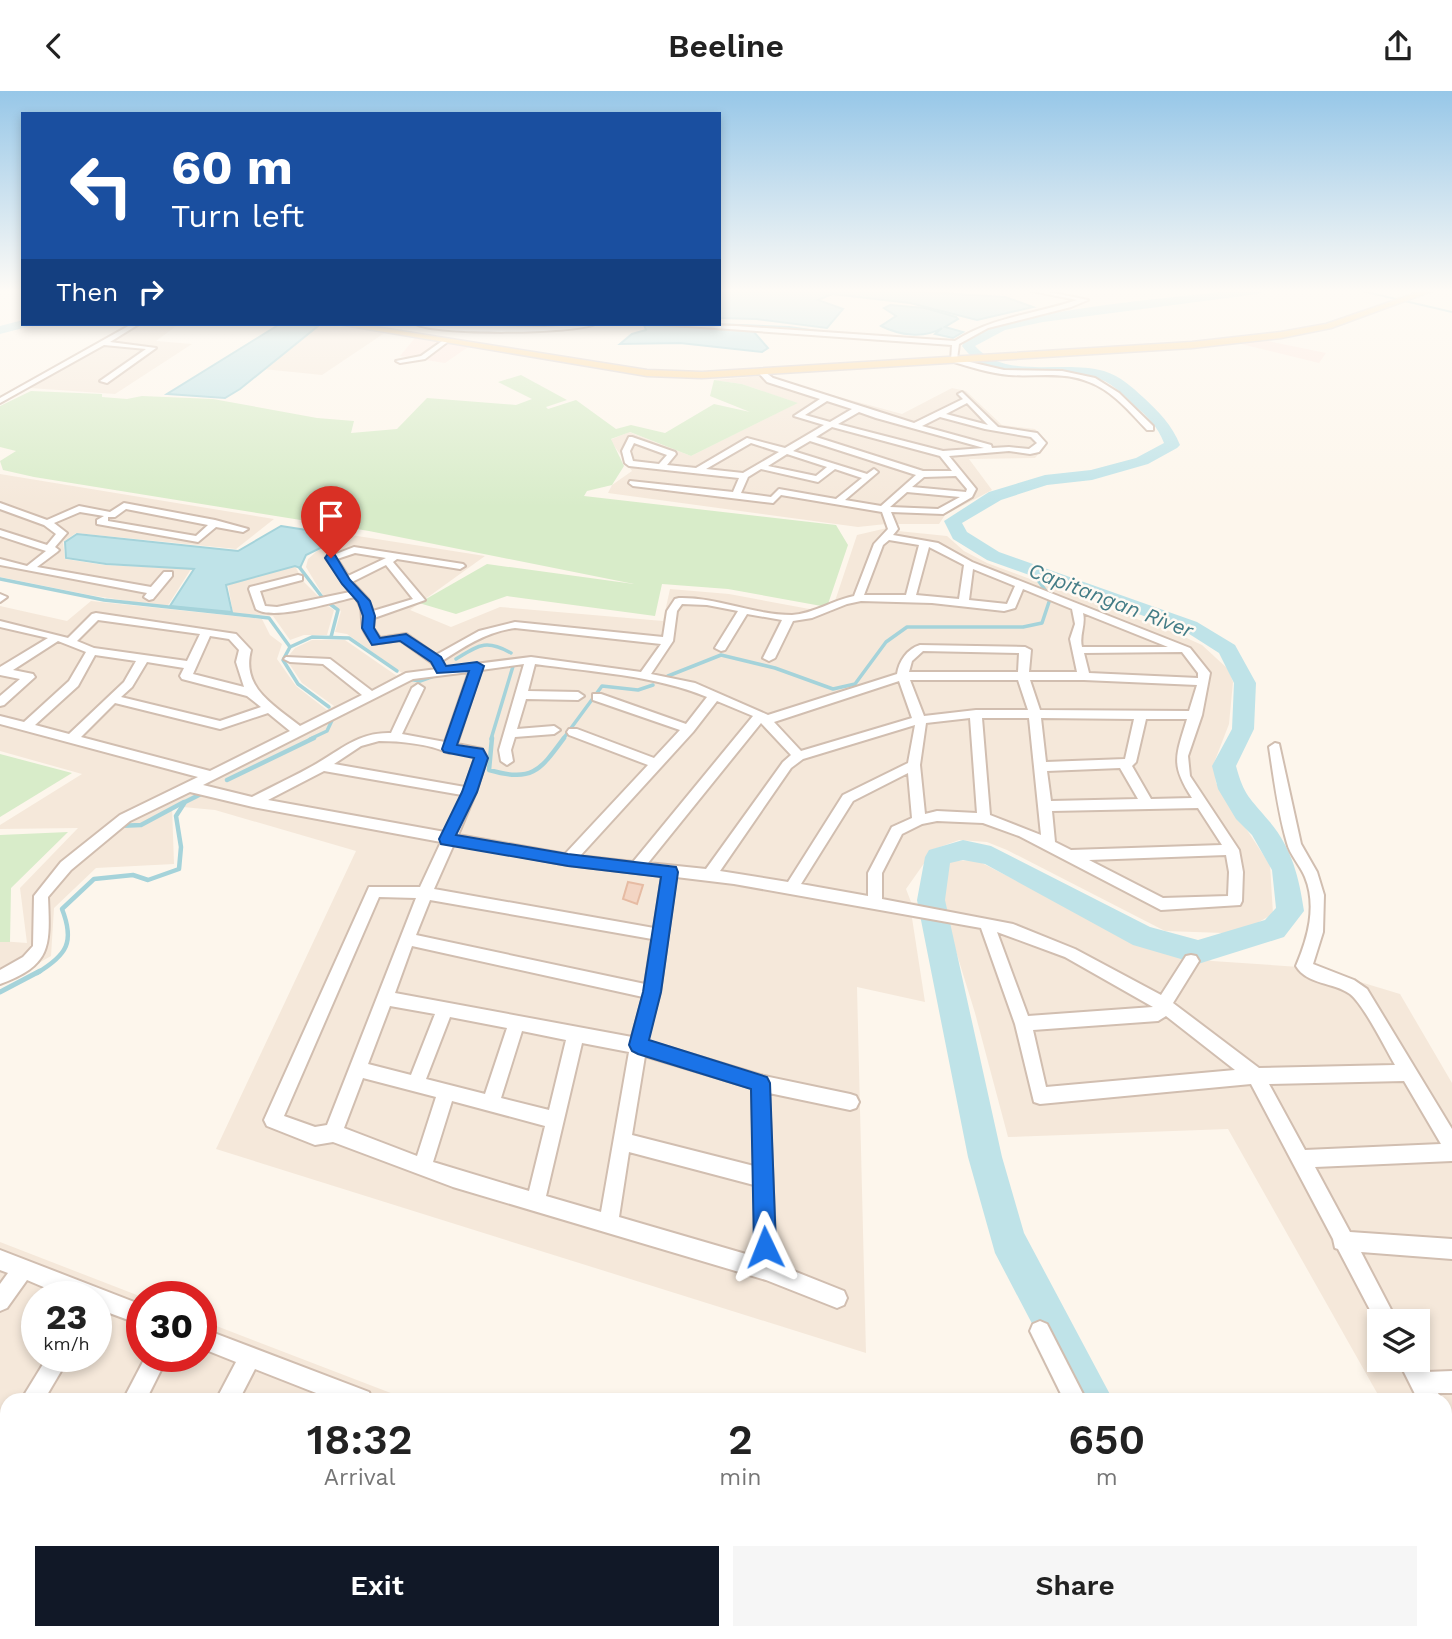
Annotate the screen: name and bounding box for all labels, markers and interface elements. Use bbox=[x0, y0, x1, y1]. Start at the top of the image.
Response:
icon: back bbox=[35, 27, 73, 65]
text: Beeline bbox=[668, 27, 784, 65]
icon: share bbox=[1379, 27, 1417, 65]
text: 60 m bbox=[171, 138, 293, 196]
icon: left bbox=[56, 140, 147, 231]
text: Turn left bbox=[171, 197, 304, 235]
icon: right bbox=[132, 273, 170, 311]
text: Then bbox=[56, 277, 118, 307]
pin bbox=[301, 486, 361, 558]
icon: arrive bbox=[312, 497, 350, 535]
water label: Capitangan River bbox=[1025, 557, 1198, 643]
position arrow bbox=[728, 1210, 802, 1284]
speed limit sign: 30 bbox=[126, 1281, 217, 1372]
text: 23 bbox=[46, 1296, 87, 1338]
map controls bbox=[1367, 1309, 1430, 1372]
button: layers bbox=[1367, 1309, 1430, 1372]
text: km/h bbox=[43, 1333, 90, 1354]
text: 18:32 bbox=[307, 1415, 413, 1464]
text: 2 bbox=[728, 1415, 753, 1464]
text: 650 bbox=[1068, 1415, 1145, 1464]
text: Arrival bbox=[324, 1464, 396, 1491]
text: min bbox=[719, 1464, 762, 1491]
text: m bbox=[1096, 1464, 1118, 1491]
button: Exit bbox=[35, 1546, 719, 1626]
button: Share bbox=[733, 1546, 1417, 1626]

